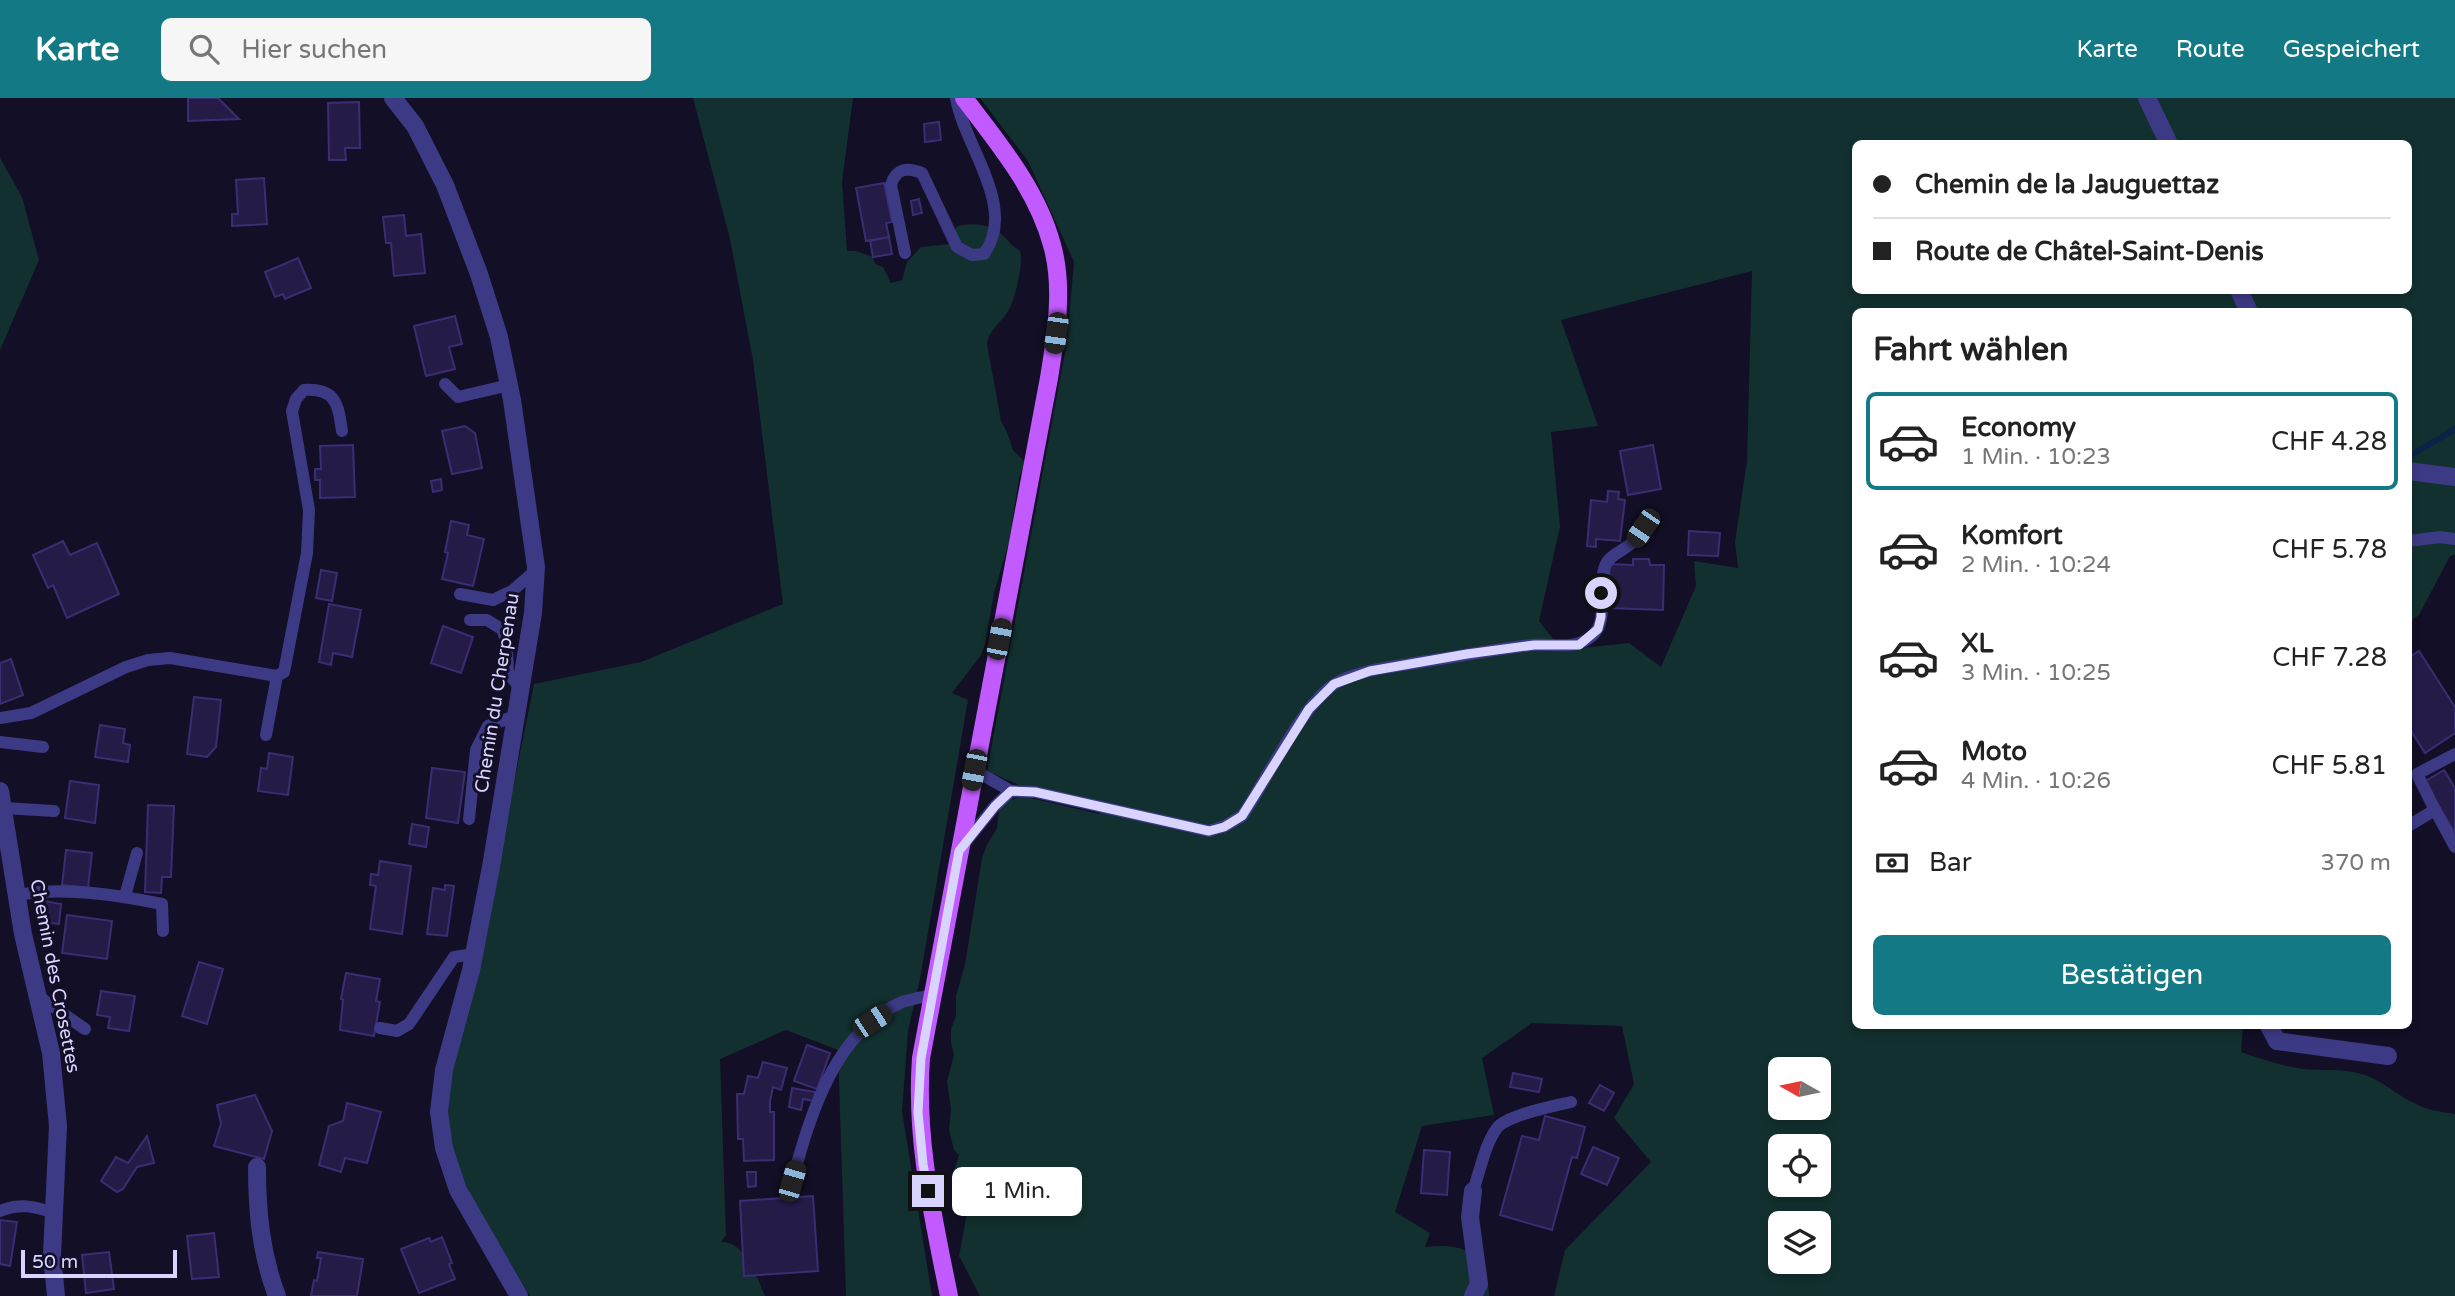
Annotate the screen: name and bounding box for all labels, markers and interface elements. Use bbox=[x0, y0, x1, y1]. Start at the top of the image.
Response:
search box bbox=[161, 18, 651, 81]
text: Karte bbox=[35, 30, 119, 69]
icon: search bbox=[185, 30, 223, 68]
text: Hier suchen bbox=[241, 34, 387, 65]
text: Karte bbox=[2076, 35, 2138, 64]
text: Route bbox=[2176, 35, 2245, 64]
text: Gespeichert bbox=[2283, 35, 2420, 64]
text: Chemin de la Jauguettaz bbox=[1915, 169, 2219, 200]
text: Route de Châtel-Saint-Denis bbox=[1915, 236, 2264, 267]
car bbox=[1043, 311, 1070, 355]
text: Fahrt wählen bbox=[1873, 331, 2069, 369]
icon: car bbox=[1877, 410, 1940, 473]
text: Economy bbox=[1961, 412, 2076, 443]
text: CHF 4.28 bbox=[2271, 426, 2387, 457]
text: 1 Min. · 10:23 bbox=[1961, 443, 2111, 471]
car bbox=[1623, 505, 1664, 551]
icon: car bbox=[1877, 518, 1940, 581]
text: Komfort bbox=[1961, 520, 2063, 551]
text: CHF 5.78 bbox=[2272, 534, 2387, 565]
text: 2 Min. · 10:24 bbox=[1961, 551, 2111, 579]
route start bbox=[1585, 577, 1617, 609]
street label: Chemin du Cherpenau bbox=[470, 592, 524, 794]
car bbox=[985, 616, 1014, 662]
icon: car bbox=[1877, 626, 1940, 689]
text: XL bbox=[1961, 628, 1993, 659]
text: CHF 7.28 bbox=[2272, 642, 2387, 673]
text: 3 Min. · 10:25 bbox=[1961, 659, 2111, 687]
icon: car bbox=[1877, 734, 1940, 797]
text: Moto bbox=[1961, 736, 2027, 767]
car bbox=[960, 747, 989, 793]
text: CHF 5.81 bbox=[2271, 750, 2387, 781]
text: 4 Min. · 10:26 bbox=[1961, 767, 2111, 795]
icon: cash bbox=[1873, 844, 1911, 882]
text: Bar bbox=[1929, 847, 1972, 878]
text: 370 m bbox=[2321, 849, 2391, 877]
street label: Chemin des Crosettes bbox=[25, 877, 85, 1075]
button: Bestätigen bbox=[1873, 935, 2391, 1015]
car bbox=[849, 1001, 896, 1041]
north arrow bbox=[1768, 1057, 1830, 1120]
map controls bbox=[1768, 1057, 1831, 1274]
button: locate bbox=[1768, 1134, 1831, 1197]
car bbox=[777, 1158, 808, 1204]
callout: 1 Min. bbox=[953, 1166, 1082, 1216]
route end bbox=[912, 1175, 944, 1207]
text: 1 Min. bbox=[983, 1177, 1051, 1205]
button: layers bbox=[1768, 1211, 1831, 1274]
scale bar bbox=[21, 1247, 177, 1279]
text: 50 m bbox=[32, 1251, 78, 1273]

